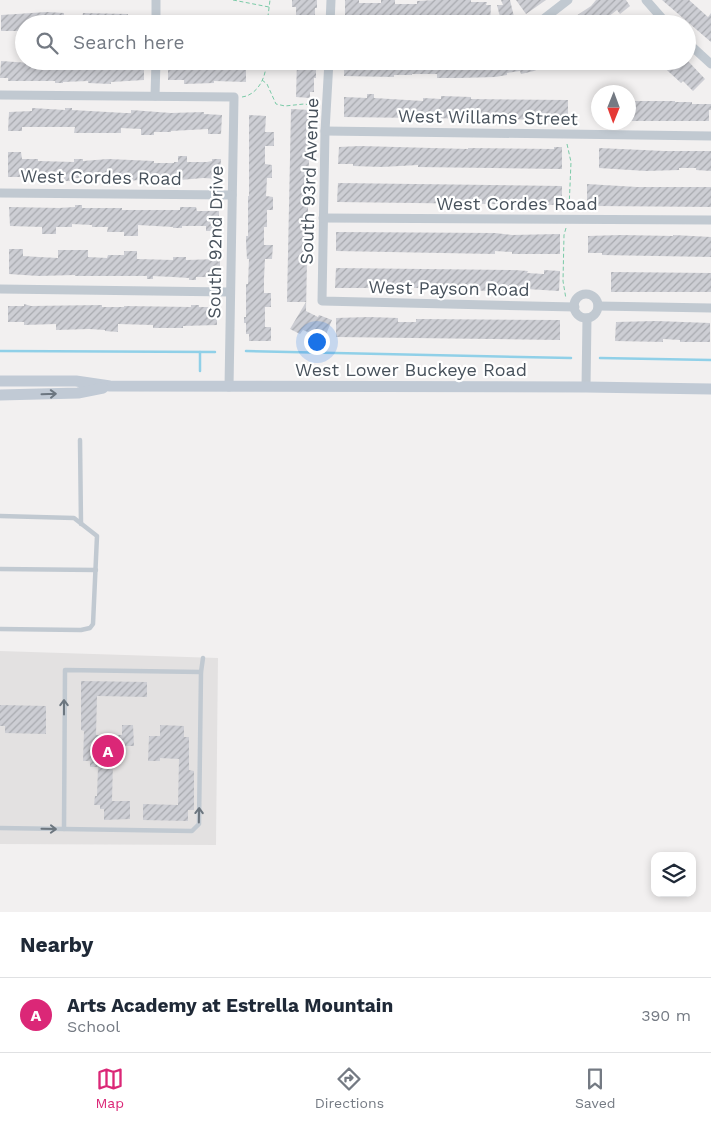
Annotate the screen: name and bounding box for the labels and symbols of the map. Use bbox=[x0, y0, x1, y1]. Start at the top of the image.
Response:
north arrow bbox=[591, 85, 636, 130]
street label: South 93rd Avenue bbox=[296, 97, 322, 265]
street label: West Willams Street bbox=[398, 105, 579, 129]
street label: West Cordes Road bbox=[20, 165, 182, 189]
street label: South 92nd Drive bbox=[203, 165, 227, 319]
street label: West Cordes Road bbox=[436, 193, 598, 214]
street label: West Payson Road bbox=[368, 276, 530, 300]
your location bbox=[304, 329, 330, 355]
street label: West Lower Buckeye Road bbox=[295, 359, 527, 380]
one-way arrow bbox=[40, 389, 56, 399]
one-way arrow bbox=[59, 699, 69, 716]
pin: A bbox=[92, 732, 124, 770]
one-way arrow bbox=[194, 807, 204, 823]
one-way arrow bbox=[40, 824, 56, 833]

